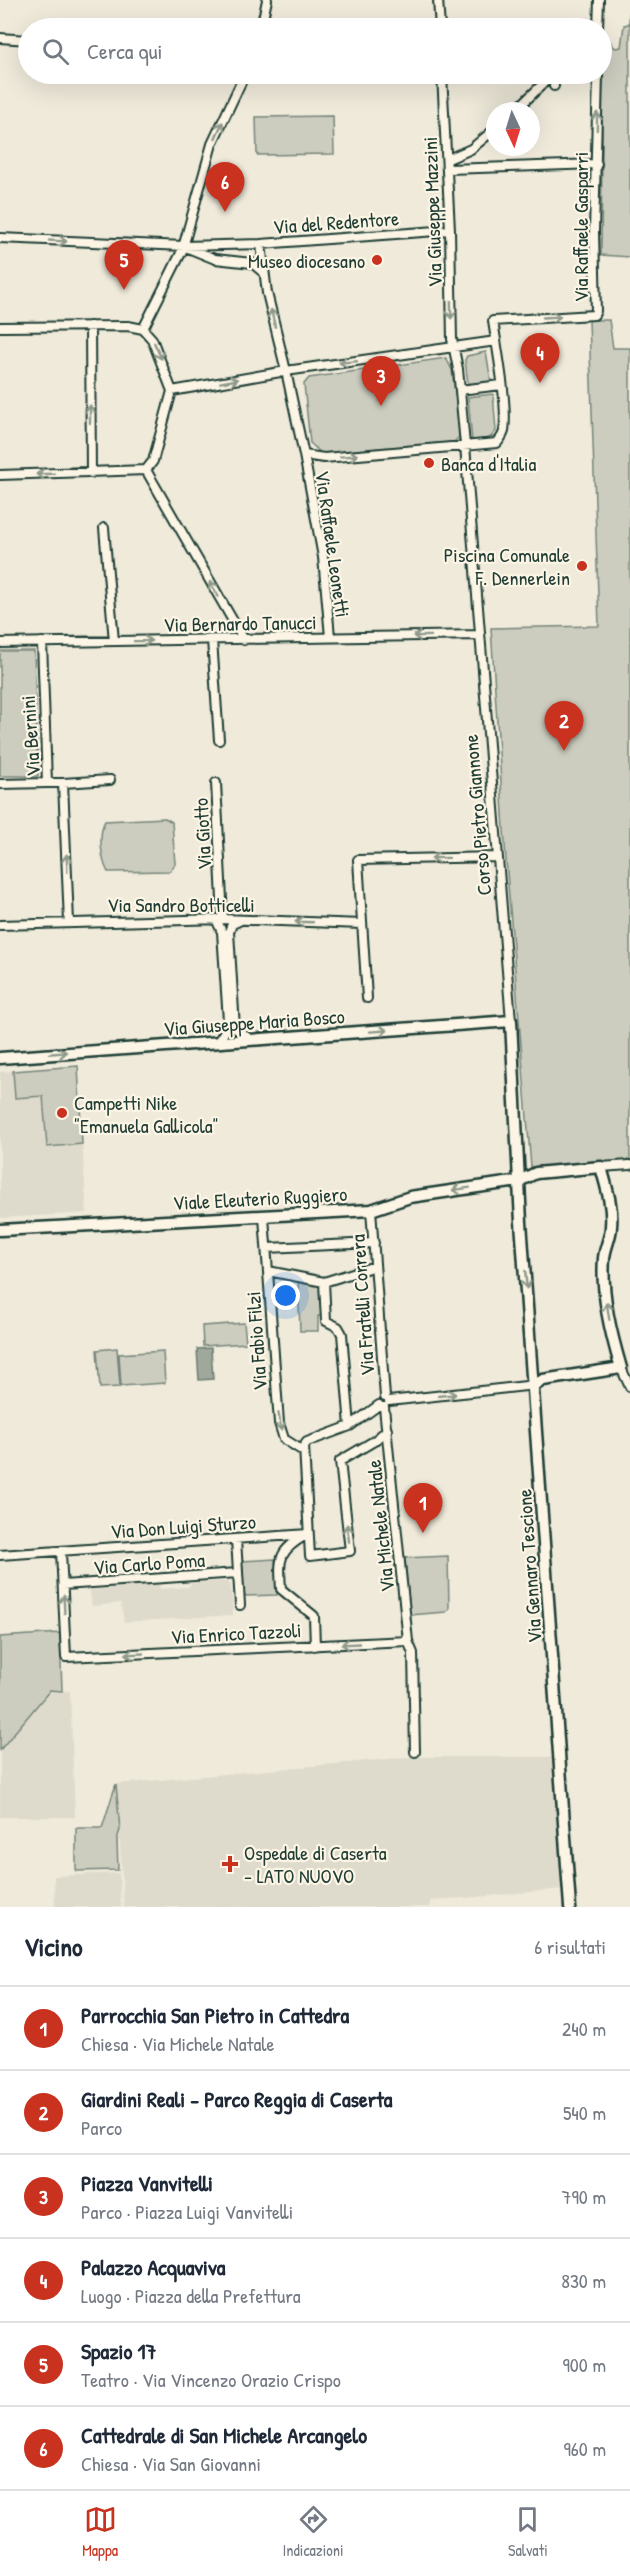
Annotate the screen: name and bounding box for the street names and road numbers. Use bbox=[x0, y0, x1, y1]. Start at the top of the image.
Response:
street label: Via Giuseppe Mazzini bbox=[416, 136, 448, 288]
street label: Via Raffaele Gasparri bbox=[567, 152, 594, 302]
street label: Via del Redentore bbox=[272, 204, 400, 240]
street label: Via Raffaele Leonetti bbox=[309, 469, 357, 619]
street label: Via Bernardo Tanucci bbox=[163, 608, 317, 638]
street label: Via Bernini bbox=[14, 695, 46, 777]
street label: Corso Pietro Giannone bbox=[457, 733, 497, 897]
street label: Via Giotto bbox=[187, 797, 217, 871]
street label: Via Sandro Botticelli bbox=[107, 891, 255, 918]
street label: Via Giuseppe Maria Bosco bbox=[162, 1002, 346, 1042]
street label: Viale Eleuterio Ruggiero bbox=[172, 1180, 348, 1216]
street label: Via Fratelli Correra bbox=[344, 1233, 380, 1377]
street label: Via Fabio Filzi bbox=[239, 1291, 273, 1391]
street label: Via Michele Natale bbox=[360, 1458, 400, 1594]
street label: Via Gennaro Tescione bbox=[510, 1488, 548, 1644]
street label: Via Don Luigi Sturzo bbox=[109, 1507, 257, 1545]
street label: Via Carlo Poma bbox=[92, 1546, 206, 1580]
street label: Via Enrico Tazzoli bbox=[170, 1616, 302, 1650]

